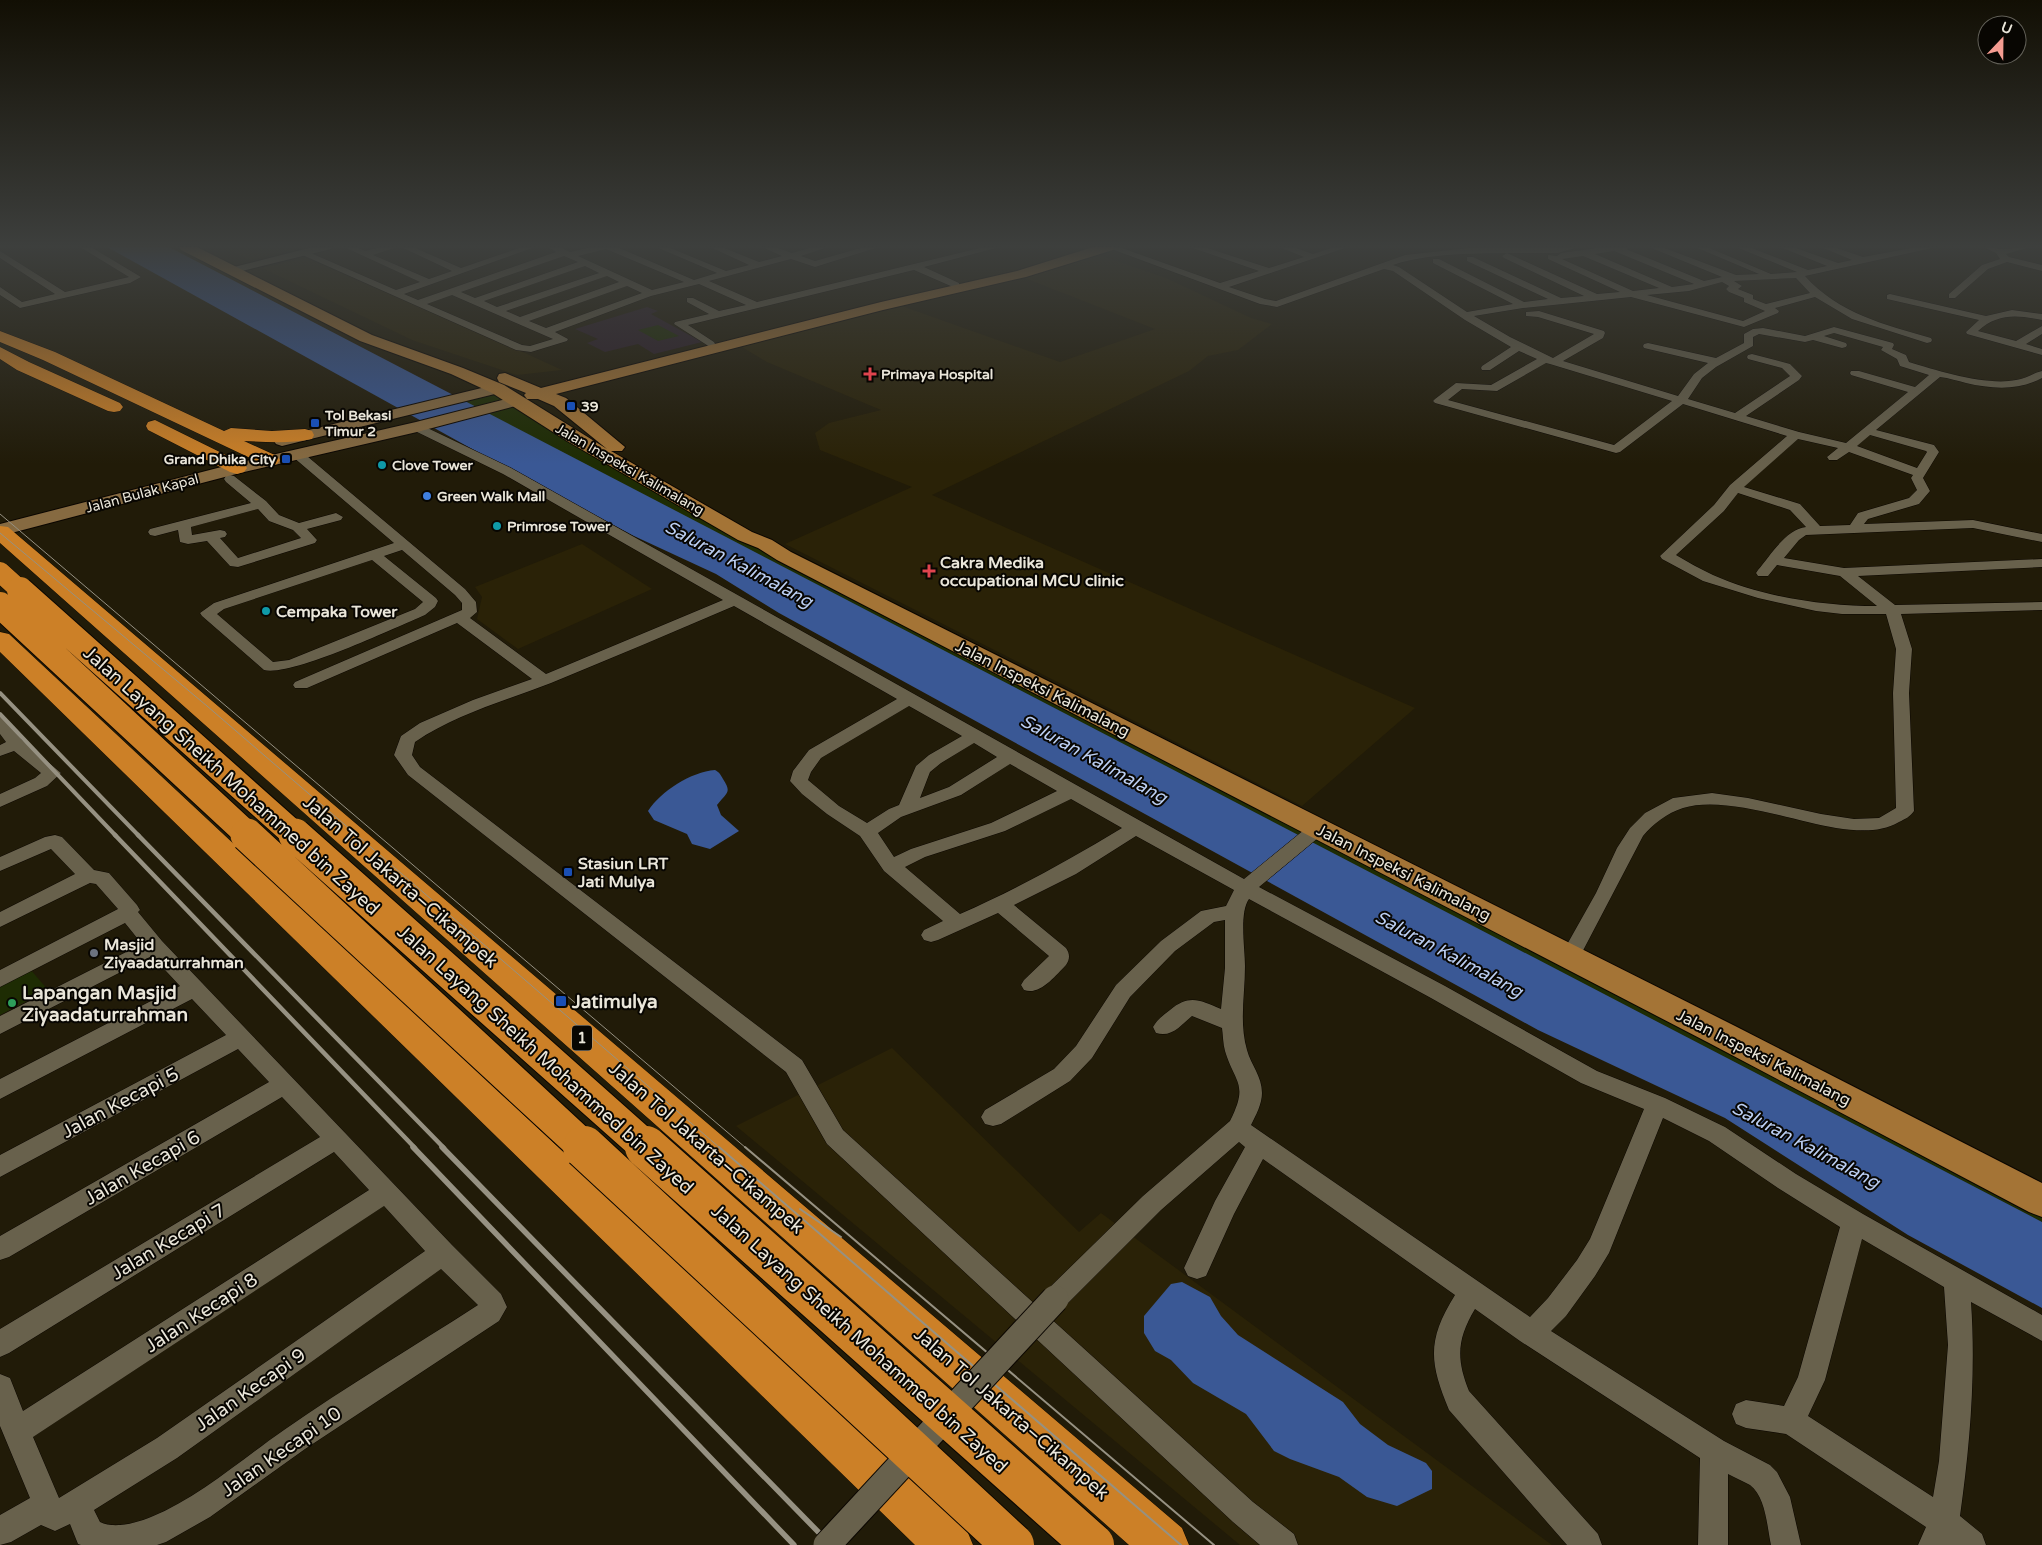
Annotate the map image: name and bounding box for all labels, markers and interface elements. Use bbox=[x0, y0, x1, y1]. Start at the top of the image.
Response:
north arrow bbox=[1977, 15, 2027, 65]
text: U bbox=[1999, 19, 2015, 38]
place label: Primaya Hospital bbox=[881, 366, 993, 383]
marker: Primaya Hospital bbox=[863, 367, 877, 381]
place label: 39 bbox=[581, 398, 599, 415]
marker: 39 bbox=[565, 400, 577, 412]
place label: Tol Bekasi Timur 2 bbox=[324, 407, 391, 440]
marker: Tol Bekasi Timur 2 bbox=[309, 417, 321, 429]
street label: Jalan Inspeksi Kalimalang bbox=[552, 420, 707, 519]
place label: Grand Dhika City bbox=[164, 451, 276, 468]
marker: Grand Dhika City bbox=[280, 453, 292, 465]
place label: Clove Tower bbox=[392, 457, 473, 474]
marker: Clove Tower bbox=[376, 459, 388, 471]
street label: Jalan Bulak Kapal bbox=[84, 470, 200, 517]
place label: Green Walk Mall bbox=[437, 488, 545, 505]
marker: Green Walk Mall bbox=[421, 490, 433, 502]
water label: Saluran Kalimalang bbox=[661, 516, 818, 613]
place label: Primrose Tower bbox=[507, 518, 611, 535]
marker: Primrose Tower bbox=[491, 520, 503, 532]
place label: Cakra Medika occupational MCU clinic bbox=[940, 553, 1124, 591]
marker: Cakra Medika occupational MCU clinic bbox=[922, 564, 936, 578]
place label: Cempaka Tower bbox=[276, 602, 398, 622]
marker: Cempaka Tower bbox=[260, 605, 272, 617]
street label: Jalan Inspeksi Kalimalang bbox=[952, 636, 1133, 742]
street label: Jalan Layang Sheikh Mohammed bin Zayed bbox=[79, 642, 384, 920]
water label: Saluran Kalimalang bbox=[1017, 710, 1172, 809]
street label: Jalan Tol Jakarta–Cikampek bbox=[298, 791, 502, 972]
street label: Jalan Inspeksi Kalimalang bbox=[1313, 820, 1494, 926]
place label: Stasiun LRT Jati Mulya bbox=[577, 854, 669, 892]
marker: Stasiun LRT Jati Mulya bbox=[562, 866, 574, 878]
water label: Saluran Kalimalang bbox=[1371, 906, 1528, 1003]
street label: Jalan Layang Sheikh Mohammed bin Zayed bbox=[393, 921, 698, 1199]
place label: Masjid Ziyaadaturrahman bbox=[104, 935, 244, 973]
marker: Masjid Ziyaadaturrahman bbox=[88, 947, 100, 959]
place label: Lapangan Masjid Ziyaadaturrahman bbox=[22, 982, 188, 1027]
place label: Jatimulya bbox=[571, 991, 658, 1014]
marker: Jatimulya bbox=[554, 994, 568, 1008]
marker: Lapangan Masjid Ziyaadaturrahman bbox=[6, 997, 18, 1009]
street label: Jalan Inspeksi Kalimalang bbox=[1673, 1005, 1854, 1111]
road number: 1 bbox=[572, 1026, 592, 1050]
street label: Jalan Tol Jakarta–Cikampek bbox=[604, 1057, 808, 1238]
street label: Jalan Kecapi 5 bbox=[58, 1063, 183, 1143]
water label: Saluran Kalimalang bbox=[1728, 1097, 1885, 1194]
street label: Jalan Kecapi 6 bbox=[81, 1126, 204, 1210]
street label: Jalan Kecapi 7 bbox=[107, 1199, 230, 1285]
street label: Jalan Layang Sheikh Mohammed bin Zayed bbox=[707, 1200, 1012, 1478]
street label: Jalan Kecapi 8 bbox=[141, 1268, 262, 1357]
street label: Jalan Tol Jakarta–Cikampek bbox=[909, 1323, 1113, 1504]
street label: Jalan Kecapi 9 bbox=[191, 1344, 310, 1436]
street label: Jalan Kecapi 10 bbox=[217, 1402, 346, 1501]

